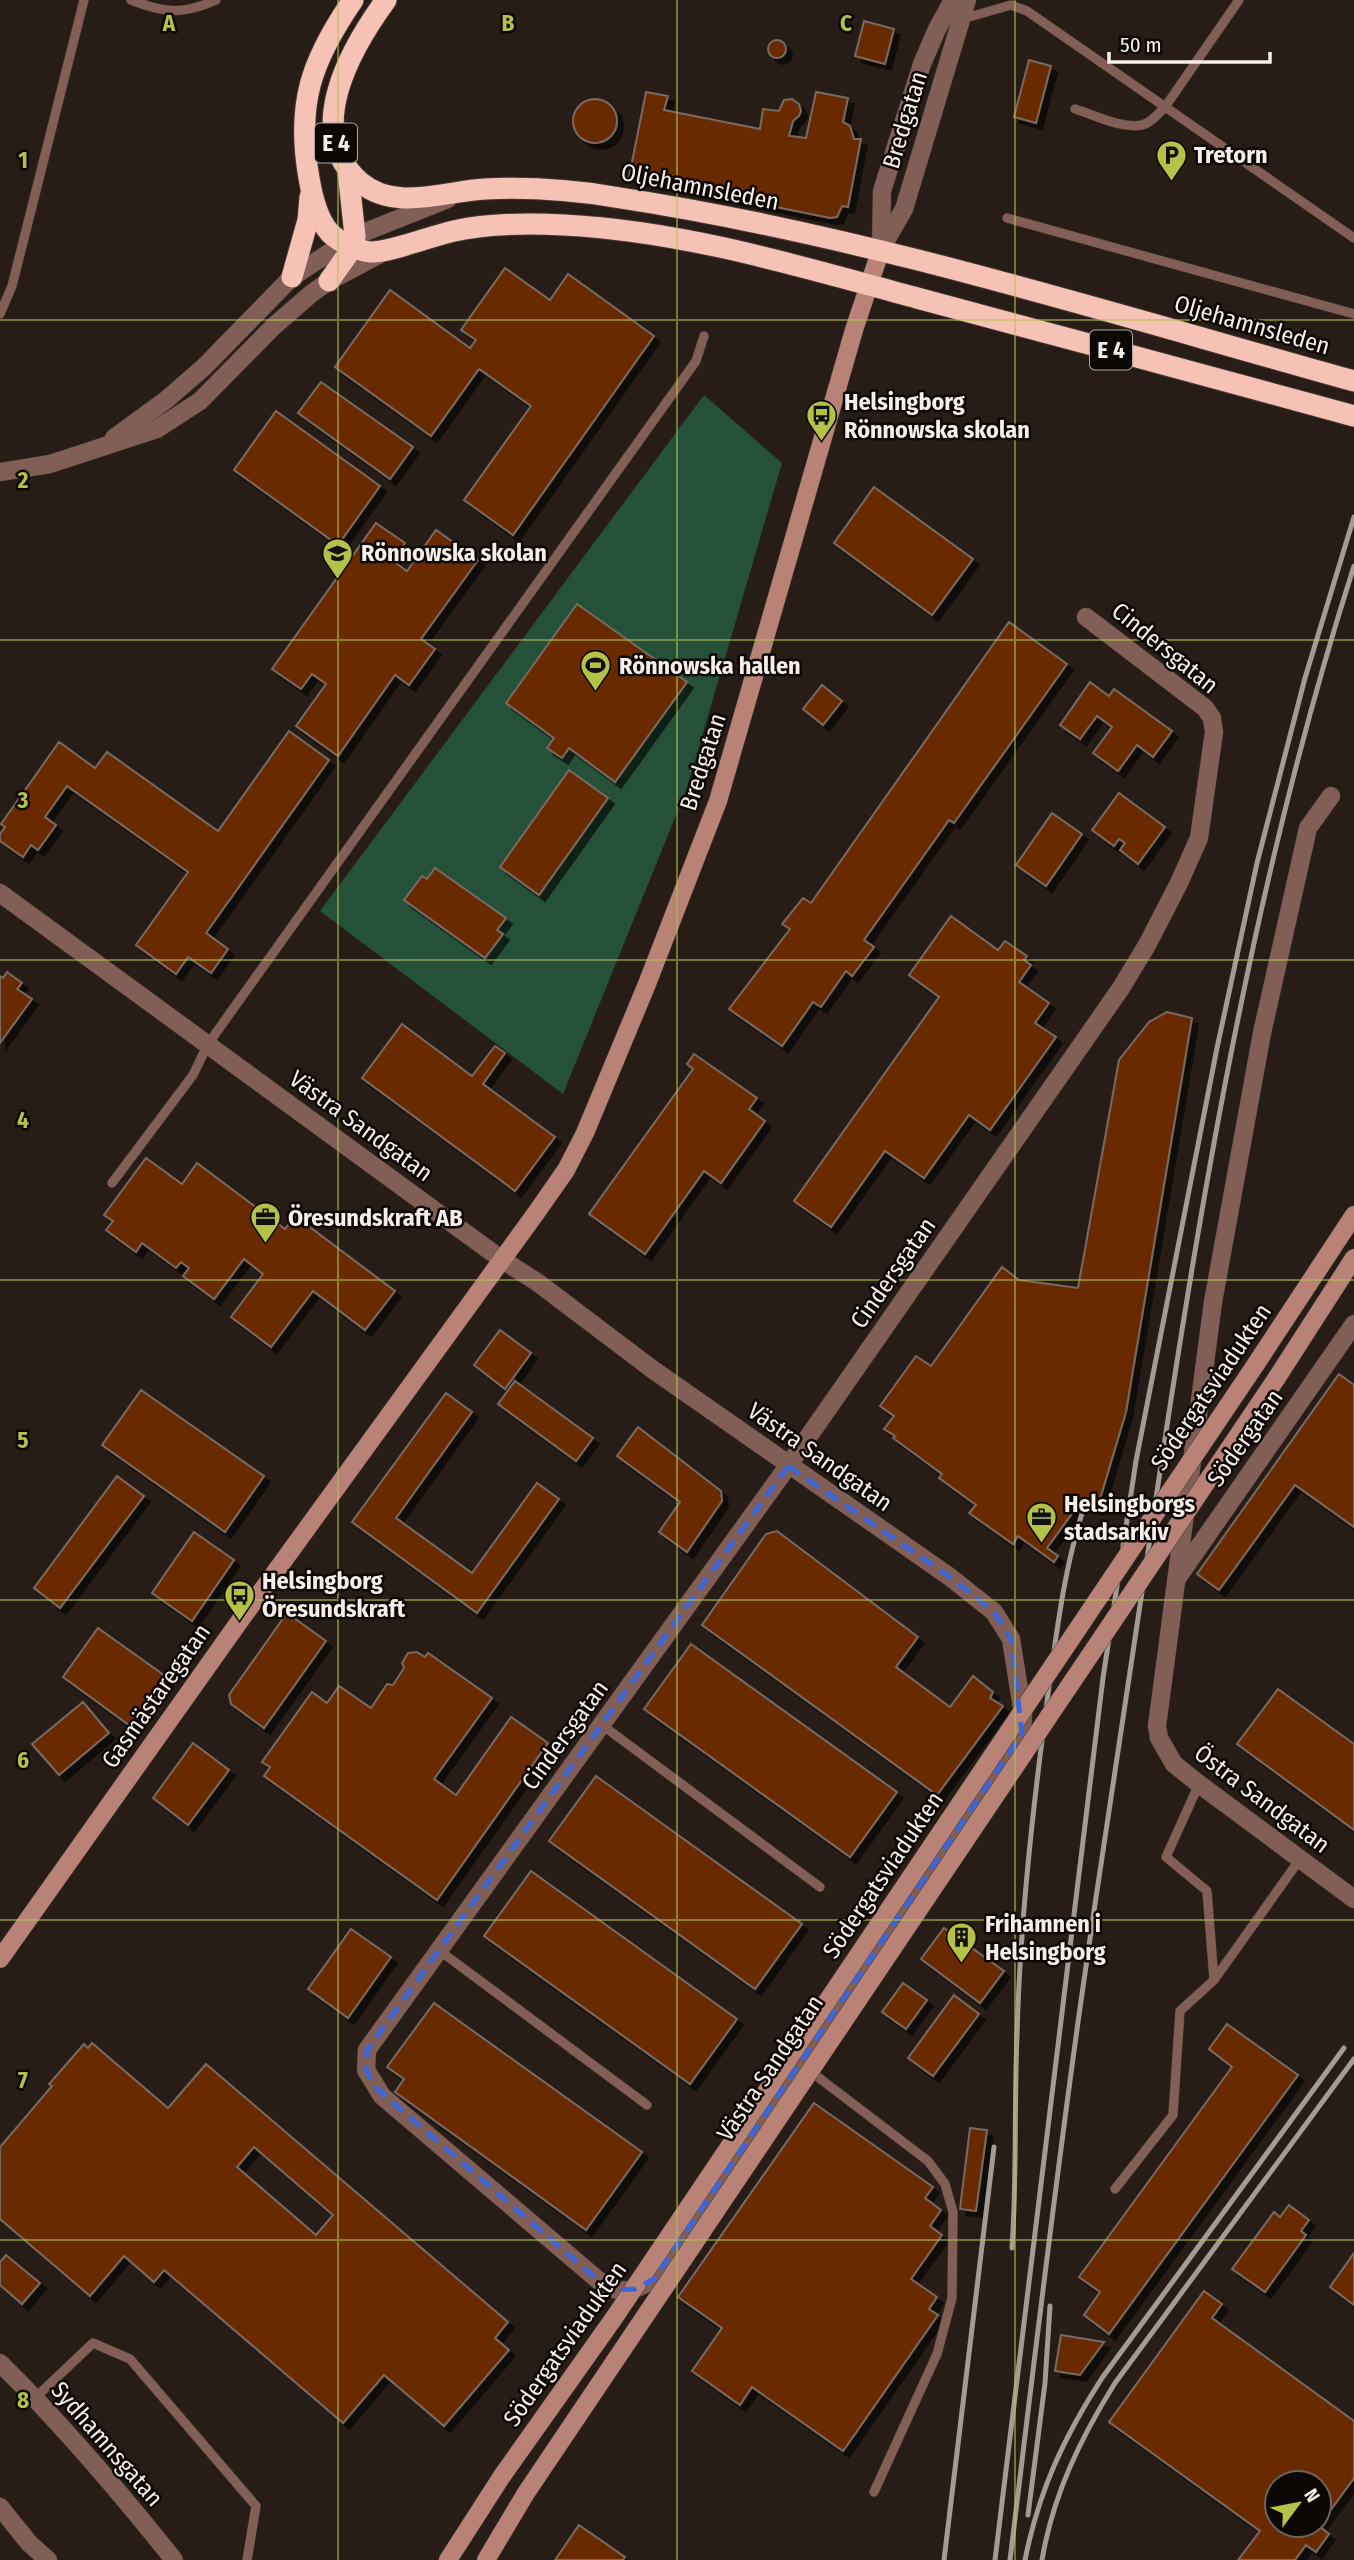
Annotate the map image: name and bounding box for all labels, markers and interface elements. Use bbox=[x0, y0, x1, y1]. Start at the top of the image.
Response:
text: A bbox=[162, 9, 176, 37]
text: B bbox=[502, 9, 515, 37]
text: C bbox=[840, 9, 852, 37]
scale bar bbox=[1109, 21, 1270, 65]
text: 50 m bbox=[1120, 32, 1162, 58]
street label: Bredgatan bbox=[877, 68, 933, 172]
road number: E 4 bbox=[315, 124, 357, 162]
parking icon: Tretorn bbox=[1154, 138, 1188, 182]
place label: Tretorn bbox=[1194, 141, 1268, 169]
text: 1 bbox=[18, 146, 28, 174]
street label: Oljehamnsleden bbox=[619, 158, 781, 216]
street label: Oljehamnsleden bbox=[1171, 289, 1333, 361]
road number: E 4 bbox=[1090, 330, 1132, 370]
place label: Helsingborg Rönnowska skolan bbox=[844, 388, 1030, 444]
bus stop icon: Helsingborg Rönnowska skolan bbox=[804, 399, 838, 443]
text: 2 bbox=[17, 466, 29, 494]
school or university icon: Rönnowska skolan bbox=[321, 536, 355, 580]
place label: Rönnowska skolan bbox=[361, 539, 547, 567]
street label: Cindersgatan bbox=[1106, 597, 1224, 699]
sports icon: Rönnowska hallen bbox=[579, 649, 613, 693]
place label: Rönnowska hallen bbox=[619, 652, 801, 680]
street label: Bredgatan bbox=[674, 710, 732, 814]
text: 3 bbox=[17, 786, 29, 814]
street label: Västra Sandgatan bbox=[284, 1065, 438, 1187]
text: 4 bbox=[17, 1106, 29, 1134]
office icon: Öresundskraft AB bbox=[248, 1201, 282, 1245]
place label: Öresundskraft AB bbox=[288, 1204, 463, 1232]
street label: Cindersgatan bbox=[845, 1212, 941, 1334]
street label: Södergatsviadukten bbox=[1145, 1298, 1277, 1476]
street label: Södergatan bbox=[1201, 1384, 1289, 1492]
street label: Västra Sandgatan bbox=[742, 1397, 898, 1517]
text: 5 bbox=[17, 1426, 29, 1454]
place label: Helsingborgs stadsarkiv bbox=[1064, 1490, 1196, 1546]
office icon: Helsingborgs stadsarkiv bbox=[1024, 1501, 1058, 1545]
place label: Helsingborg Öresundskraft bbox=[262, 1567, 406, 1623]
bus stop icon: Helsingborg Öresundskraft bbox=[222, 1578, 256, 1622]
street label: Gasmästaregatan bbox=[96, 1619, 216, 1773]
street label: Cindersgatan bbox=[516, 1675, 614, 1795]
street label: Östra Sandgatan bbox=[1189, 1739, 1335, 1859]
text: 6 bbox=[17, 1746, 29, 1774]
street label: Södergatsviadukten bbox=[817, 1786, 949, 1964]
place label: Frihamnen i Helsingborg bbox=[985, 1910, 1106, 1966]
building icon: Frihamnen i Helsingborg bbox=[945, 1921, 979, 1965]
street label: Västra Sandgatan bbox=[711, 1990, 829, 2146]
text: 7 bbox=[18, 2066, 28, 2094]
street label: Södergatsviadukten bbox=[498, 2256, 632, 2432]
street label: Sydhamnsgatan bbox=[45, 2376, 169, 2512]
text: 8 bbox=[17, 2386, 29, 2414]
north arrow bbox=[1263, 2469, 1333, 2539]
text: N bbox=[1299, 2484, 1325, 2506]

